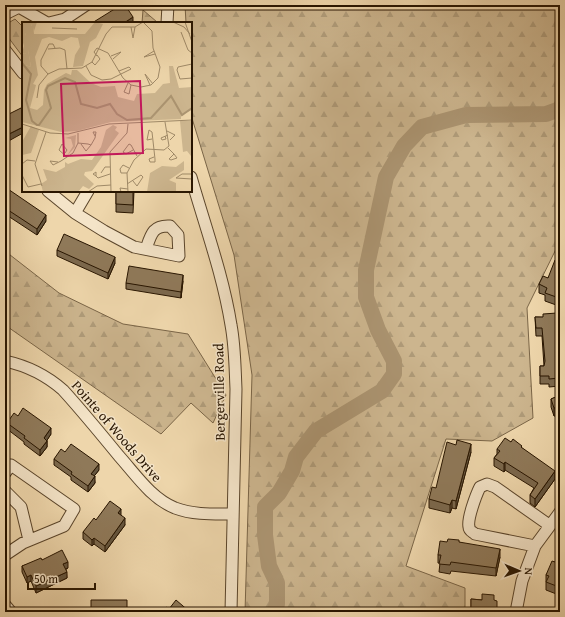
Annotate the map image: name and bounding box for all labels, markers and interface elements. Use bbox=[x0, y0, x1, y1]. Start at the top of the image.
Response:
inset map bbox=[22, 22, 192, 192]
street label: Bergerville Road bbox=[208, 343, 230, 441]
street label: Pointe of Woods Drive bbox=[67, 376, 167, 487]
north arrow bbox=[499, 551, 539, 591]
scale bar bbox=[28, 565, 95, 591]
text: N bbox=[521, 567, 537, 576]
text: 50 m bbox=[34, 570, 58, 587]

